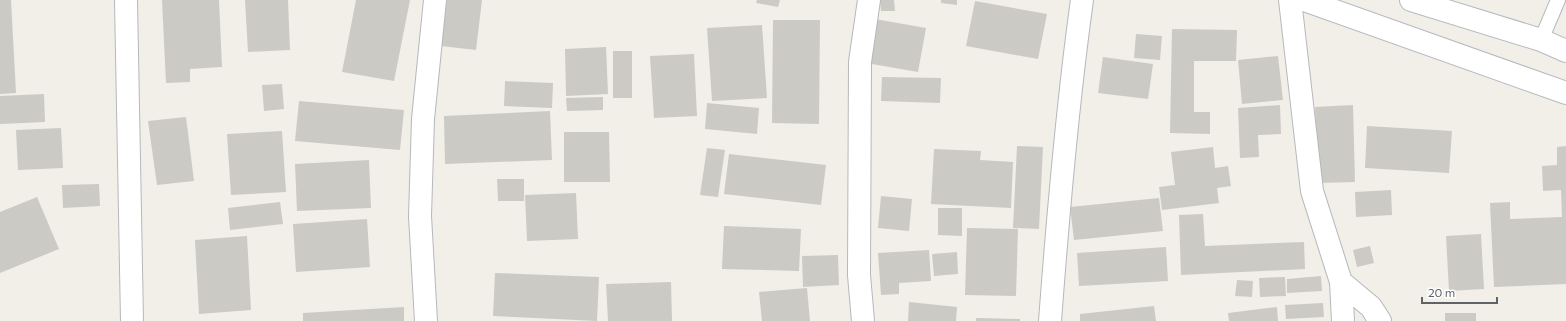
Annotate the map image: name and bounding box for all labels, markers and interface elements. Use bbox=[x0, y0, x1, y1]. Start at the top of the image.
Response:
scale bar bbox=[1422, 279, 1497, 305]
text: 20 m bbox=[1428, 285, 1455, 299]

